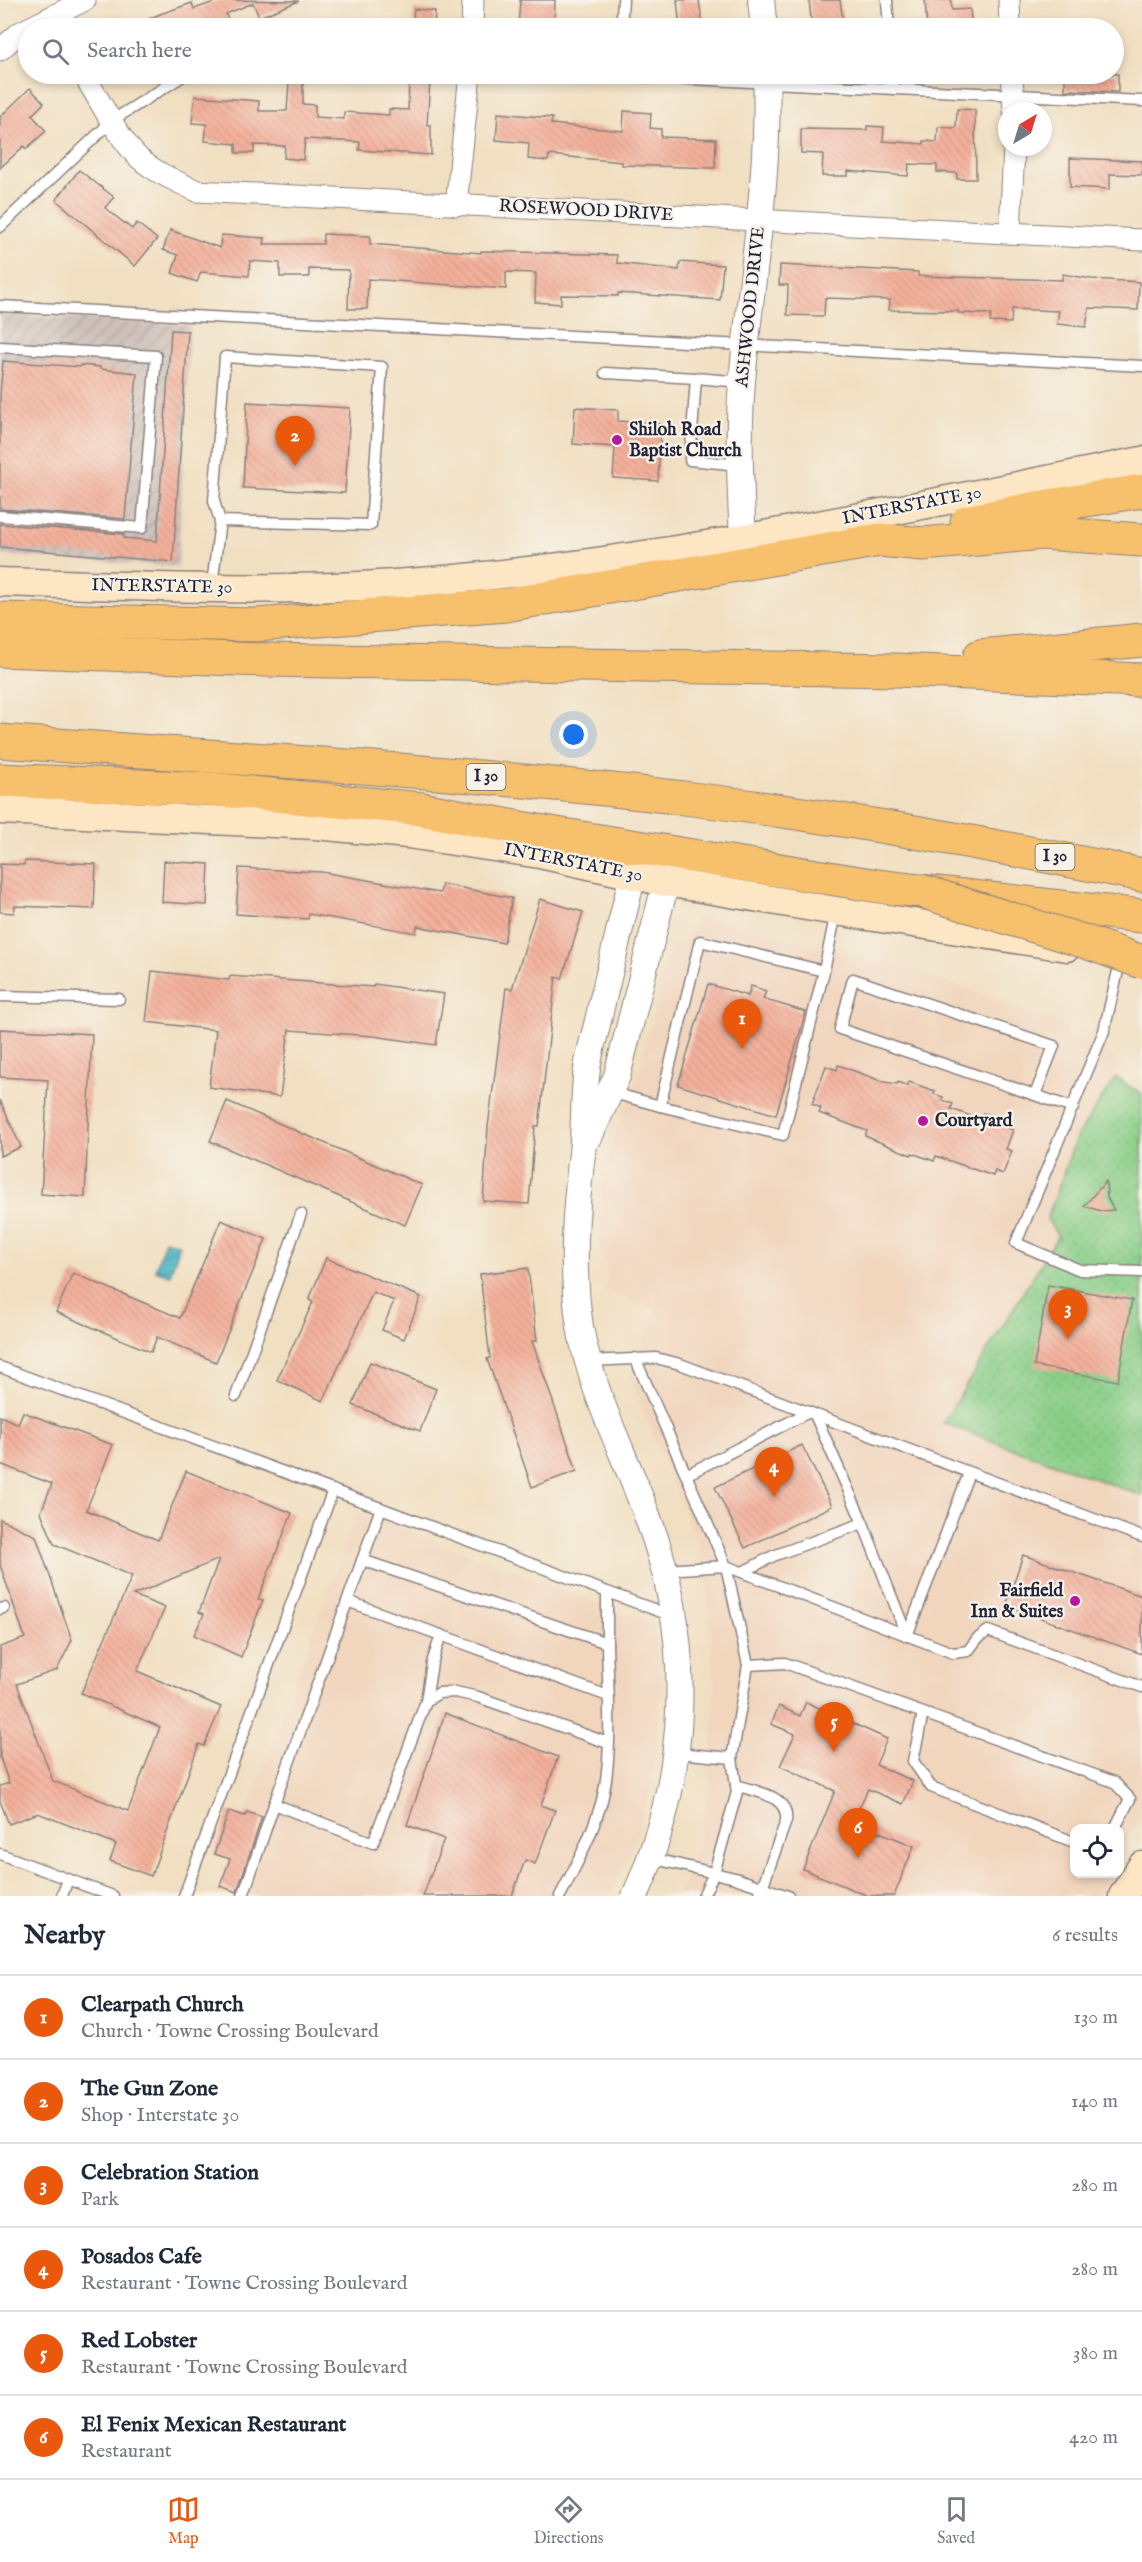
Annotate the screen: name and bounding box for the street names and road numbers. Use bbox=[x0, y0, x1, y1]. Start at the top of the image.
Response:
street label: ROSEWOOD DRIVE bbox=[498, 195, 674, 227]
street label: ASHWOOD DRIVE bbox=[731, 225, 771, 390]
street label: INTERSTATE 30 bbox=[841, 481, 983, 531]
street label: INTERSTATE 30 bbox=[91, 574, 233, 600]
road number: I 30 bbox=[466, 764, 506, 790]
street label: INTERSTATE 30 bbox=[502, 838, 644, 888]
road number: I 30 bbox=[1036, 844, 1074, 870]

